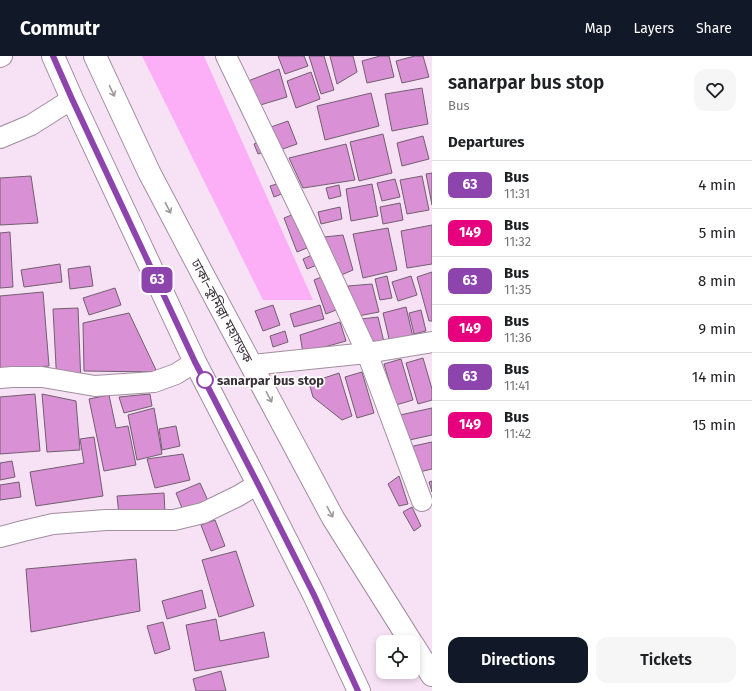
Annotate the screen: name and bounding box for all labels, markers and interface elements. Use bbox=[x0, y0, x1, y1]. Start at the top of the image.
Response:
text: Commutr bbox=[20, 17, 100, 40]
text: Map bbox=[585, 20, 611, 37]
text: Layers bbox=[633, 20, 674, 37]
text: Share bbox=[696, 20, 732, 37]
button: heart bbox=[694, 69, 736, 111]
text: sanarpar bus stop bbox=[448, 71, 604, 94]
one-way arrow bbox=[109, 85, 116, 97]
text: Bus bbox=[448, 98, 470, 113]
text: Departures bbox=[448, 133, 525, 151]
text: Bus bbox=[504, 168, 529, 186]
text: 63 bbox=[462, 176, 478, 193]
text: 4 min bbox=[698, 176, 736, 194]
text: 11:31 bbox=[504, 186, 530, 201]
one-way arrow bbox=[165, 202, 172, 214]
text: Bus bbox=[504, 216, 529, 234]
text: 149 bbox=[459, 224, 481, 241]
text: 5 min bbox=[699, 224, 736, 242]
text: 11:32 bbox=[504, 234, 531, 249]
street label: ঢাকা–কুমিল্লা মহাসড়ক bbox=[187, 256, 256, 366]
text: Bus bbox=[504, 264, 529, 282]
line badge: 63 bbox=[139, 267, 175, 293]
text: 63 bbox=[149, 271, 165, 288]
text: 63 bbox=[462, 272, 478, 289]
text: 8 min bbox=[698, 272, 736, 290]
text: 11:35 bbox=[504, 282, 531, 297]
text: Bus bbox=[504, 312, 529, 330]
text: 149 bbox=[459, 320, 481, 337]
text: 9 min bbox=[698, 320, 736, 338]
text: 11:36 bbox=[504, 330, 532, 345]
text: Bus bbox=[504, 360, 529, 378]
text: 63 bbox=[462, 368, 478, 385]
text: 14 min bbox=[692, 368, 736, 386]
marker: sanarpar bus stop bbox=[196, 371, 214, 389]
place label: sanarpar bus stop bbox=[217, 373, 324, 388]
text: 11:41 bbox=[504, 378, 530, 393]
one-way arrow bbox=[265, 391, 273, 403]
text: Bus bbox=[504, 408, 529, 426]
text: 149 bbox=[459, 416, 481, 433]
text: 15 min bbox=[692, 416, 736, 434]
text: 11:42 bbox=[504, 426, 531, 441]
one-way arrow bbox=[326, 506, 334, 518]
map controls bbox=[376, 635, 420, 679]
button: locate bbox=[376, 635, 420, 679]
button: Directions bbox=[448, 637, 588, 683]
button: Tickets bbox=[596, 637, 736, 683]

